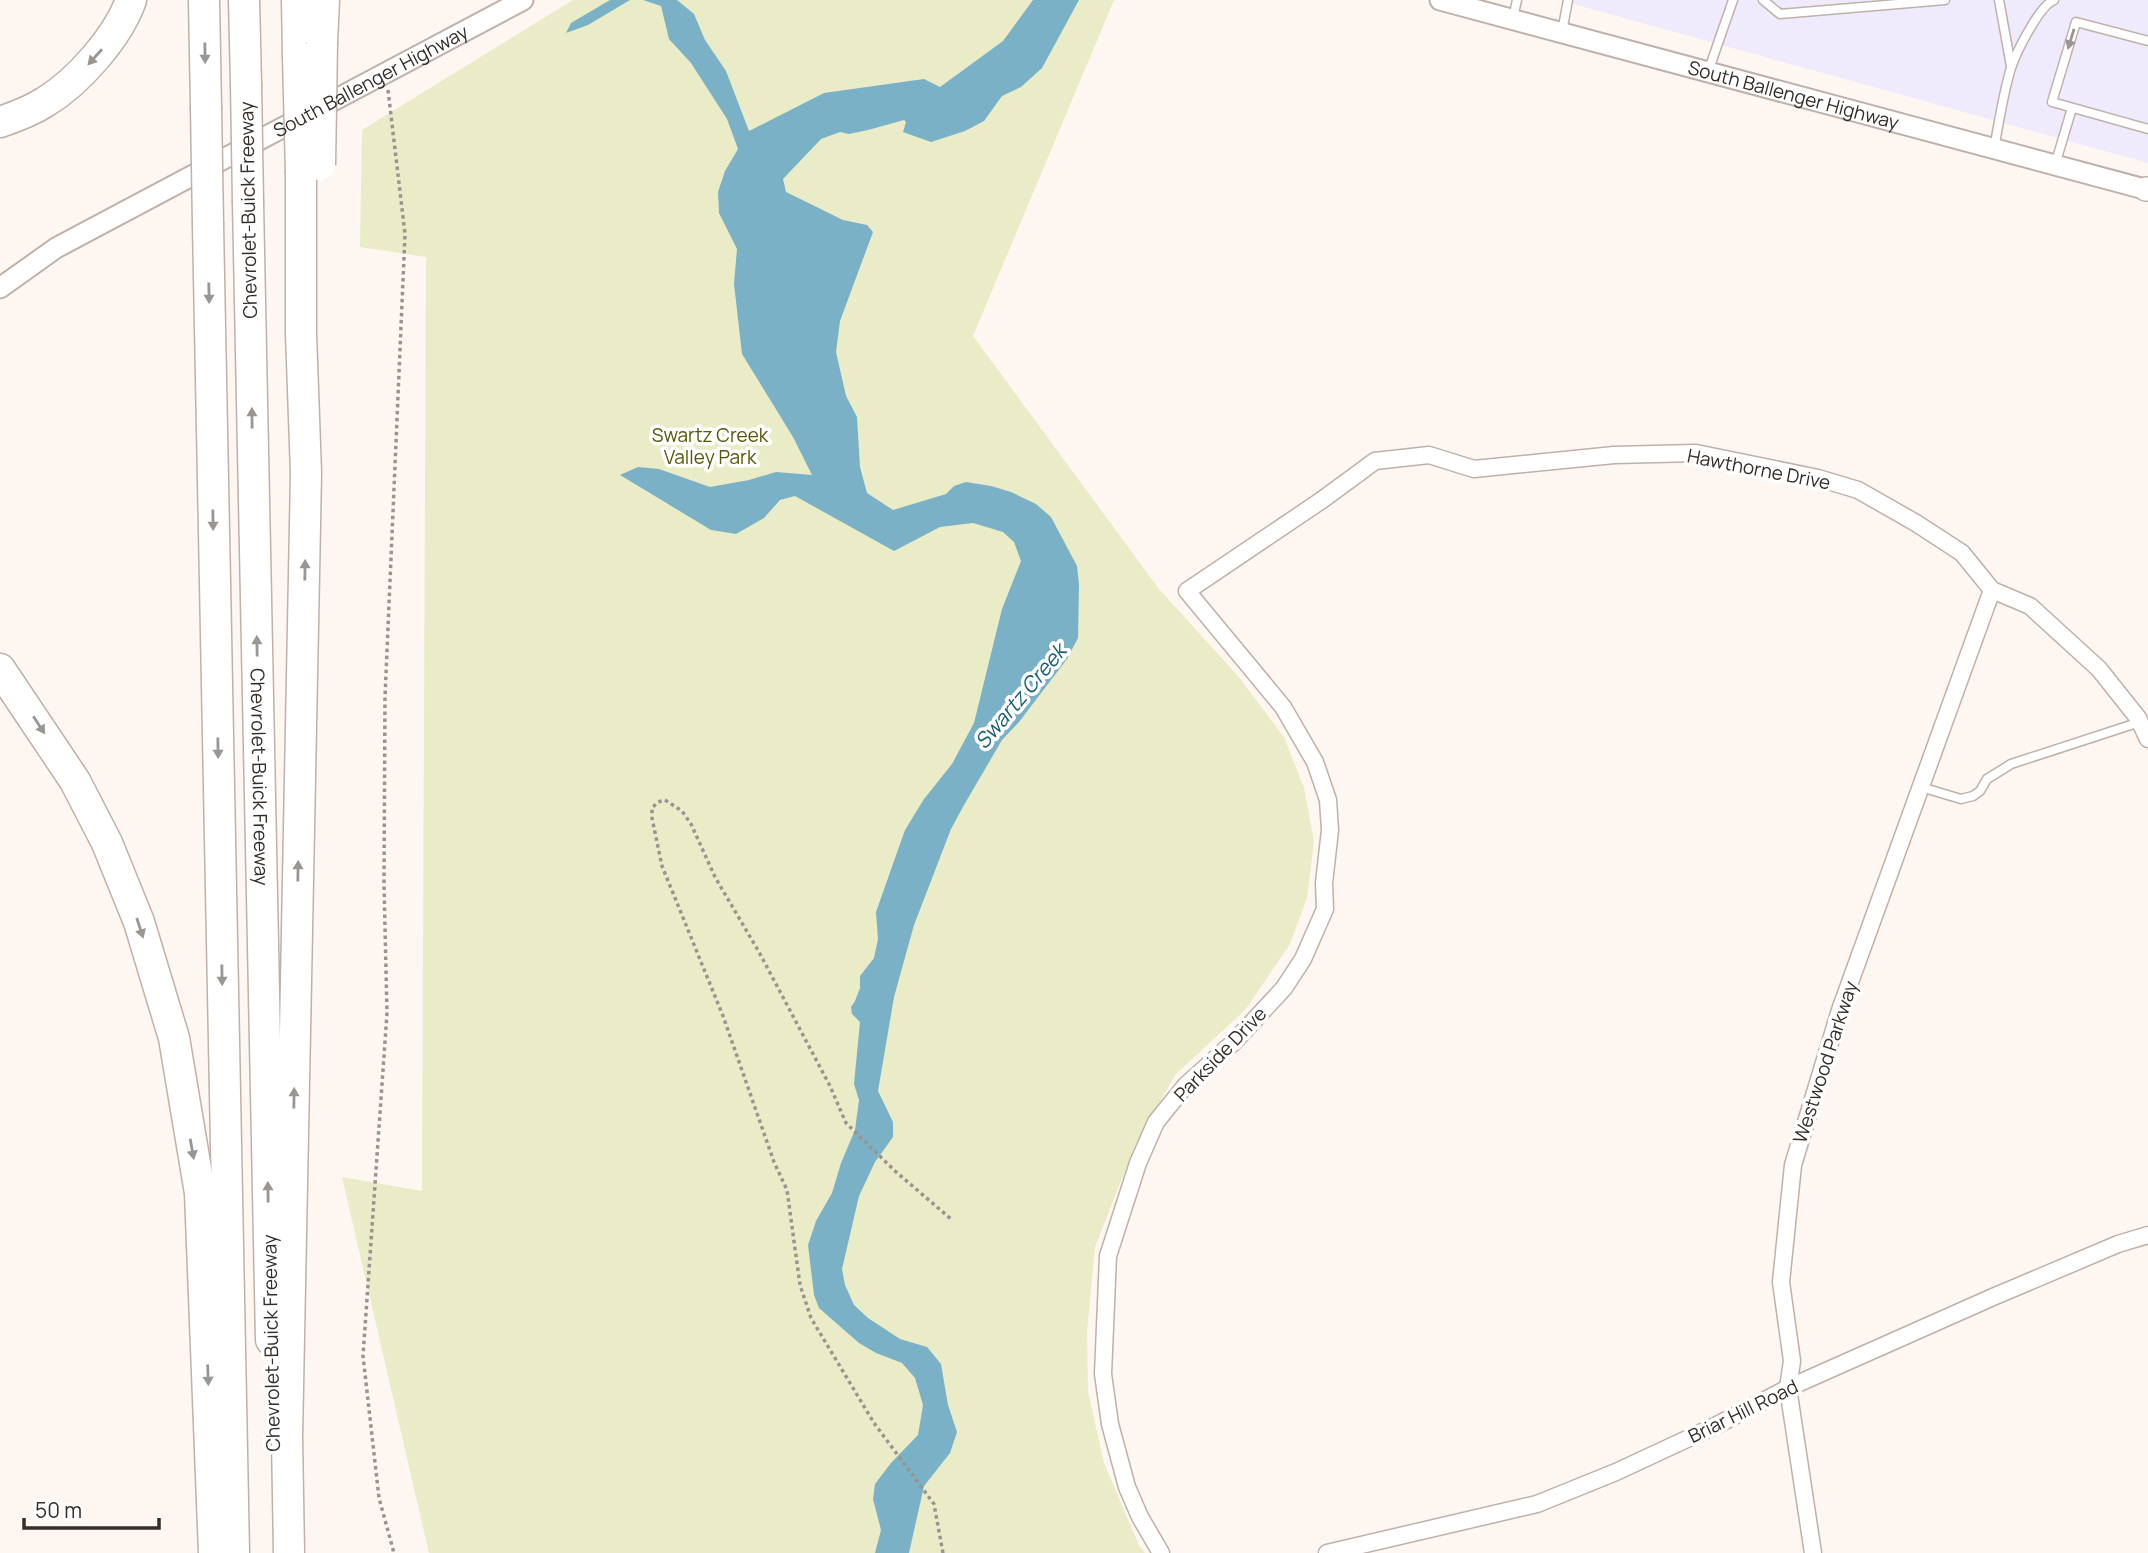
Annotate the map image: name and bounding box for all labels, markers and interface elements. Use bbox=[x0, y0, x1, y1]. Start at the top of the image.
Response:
street label: South Ballenger Highway bbox=[269, 19, 473, 143]
one-way arrow bbox=[2065, 29, 2075, 50]
one-way arrow bbox=[199, 43, 211, 65]
one-way arrow bbox=[87, 48, 103, 65]
street label: South Ballenger Highway bbox=[1685, 54, 1902, 136]
street label: Chevrolet-Buick Freeway bbox=[233, 101, 263, 319]
one-way arrow bbox=[203, 282, 215, 304]
one-way arrow bbox=[247, 407, 258, 429]
park label: Swartz Creek Valley Park bbox=[652, 422, 769, 470]
street label: Hawthorne Drive bbox=[1685, 442, 1833, 496]
one-way arrow bbox=[208, 510, 219, 532]
one-way arrow bbox=[299, 559, 311, 581]
one-way arrow bbox=[251, 635, 263, 657]
water label: Swartz Creek bbox=[968, 636, 1074, 754]
street label: Chevrolet-Buick Freeway bbox=[244, 668, 275, 886]
one-way arrow bbox=[32, 716, 46, 734]
one-way arrow bbox=[212, 737, 224, 759]
one-way arrow bbox=[293, 860, 304, 882]
one-way arrow bbox=[136, 917, 146, 938]
one-way arrow bbox=[217, 965, 228, 987]
street label: Westwood Parkway bbox=[1787, 978, 1863, 1146]
street label: Parkside Drive bbox=[1168, 1001, 1272, 1107]
one-way arrow bbox=[288, 1087, 300, 1109]
one-way arrow bbox=[187, 1138, 198, 1160]
one-way arrow bbox=[262, 1180, 274, 1202]
street label: Chevrolet-Buick Freeway bbox=[256, 1234, 286, 1452]
one-way arrow bbox=[202, 1365, 214, 1387]
street label: Briar Hill Road bbox=[1684, 1373, 1802, 1449]
scale bar bbox=[24, 1486, 159, 1530]
text: 50 m bbox=[35, 1496, 82, 1524]

